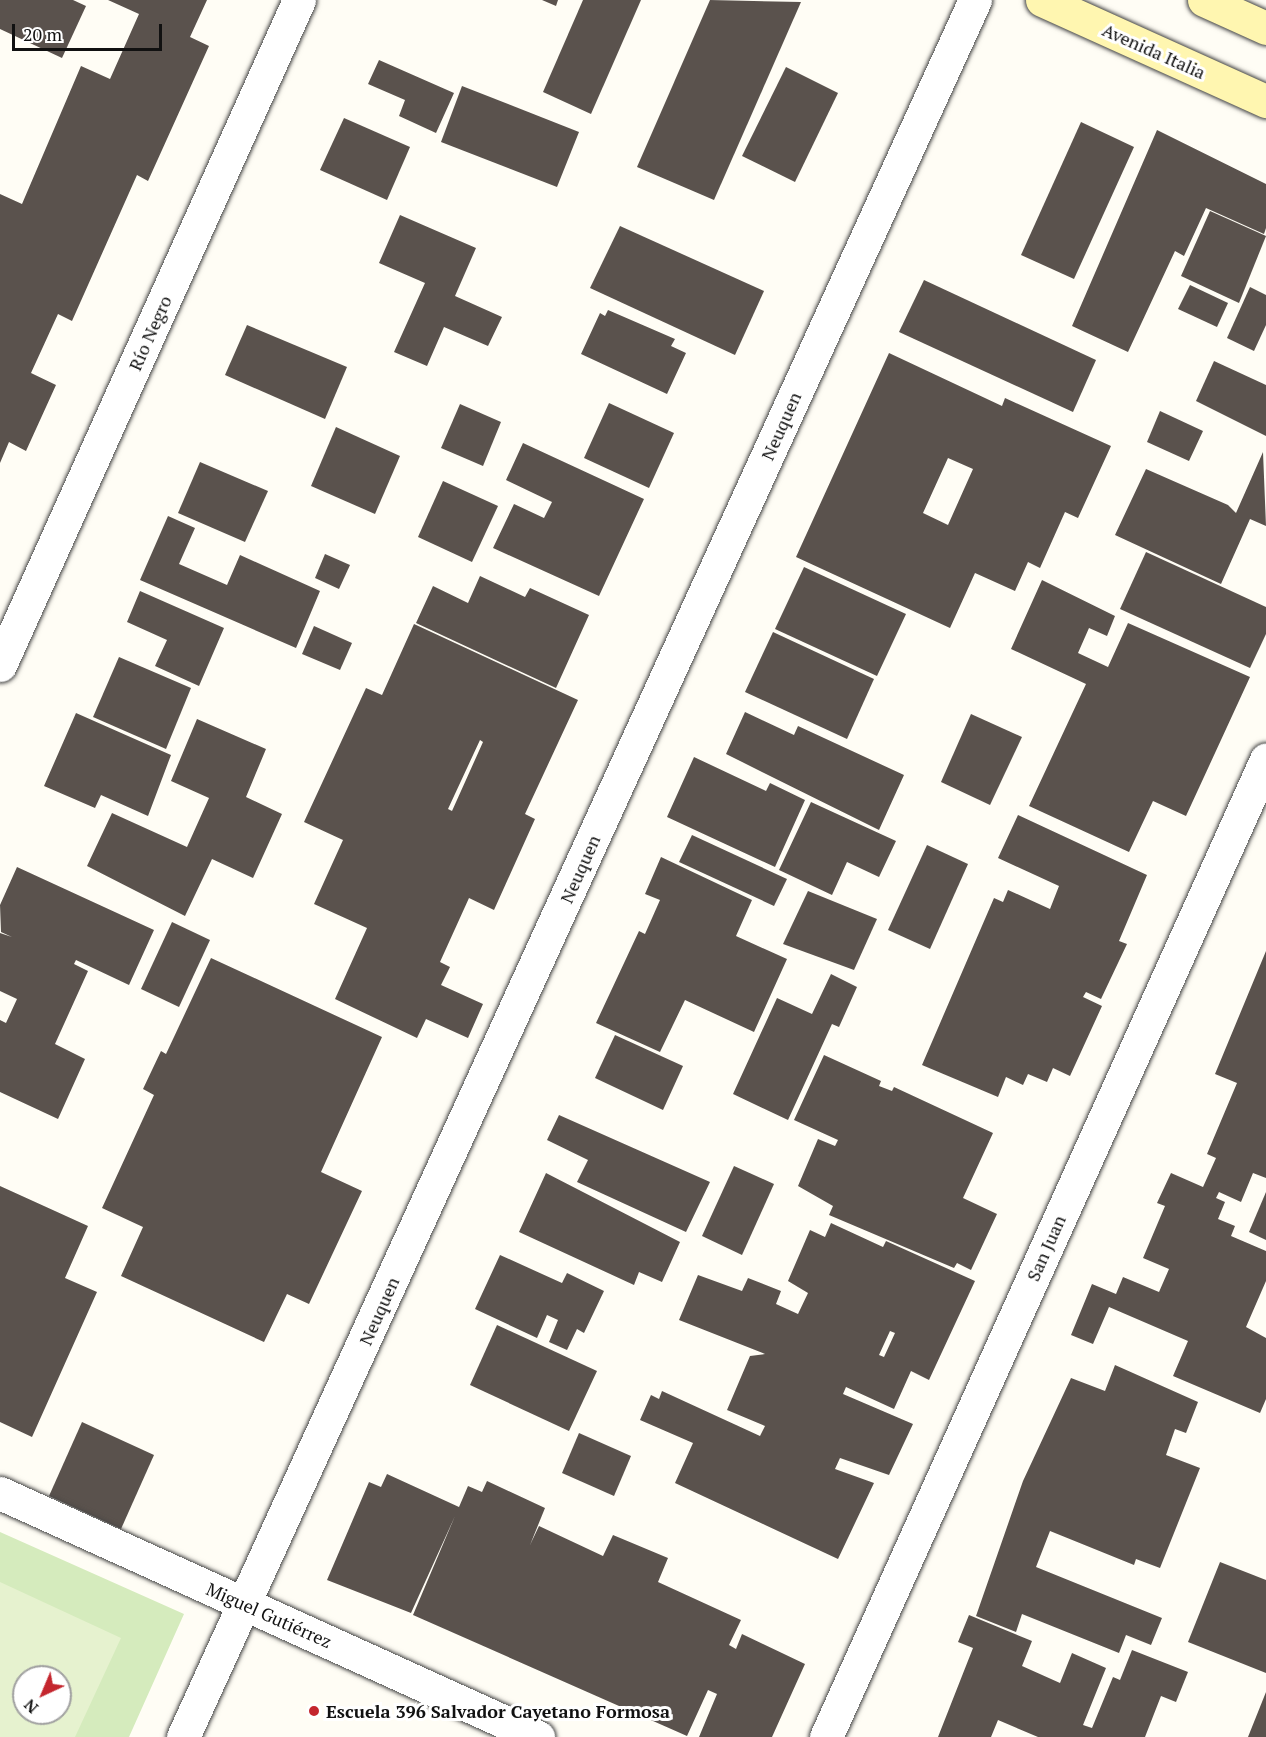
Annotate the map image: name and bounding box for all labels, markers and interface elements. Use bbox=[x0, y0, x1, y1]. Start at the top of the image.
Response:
scale bar bbox=[15, 12, 165, 50]
street label: Avenida Italia bbox=[1099, 19, 1209, 83]
text: 20 m bbox=[23, 22, 62, 46]
street label: Río Negro bbox=[124, 292, 176, 374]
street label: Neuquen bbox=[756, 388, 806, 464]
street label: Neuquen bbox=[555, 831, 605, 907]
street label: San Juan bbox=[1022, 1212, 1070, 1284]
street label: Neuquen bbox=[354, 1273, 404, 1349]
street label: Miguel Gutiérrez bbox=[203, 1578, 335, 1652]
north arrow bbox=[12, 1665, 72, 1725]
text: N bbox=[19, 1694, 43, 1719]
place label: Escuela 396 Salvador Cayetano Formosa bbox=[326, 1700, 670, 1722]
marker: Escuela 396 Salvador Cayetano Formosa bbox=[307, 1704, 321, 1718]

